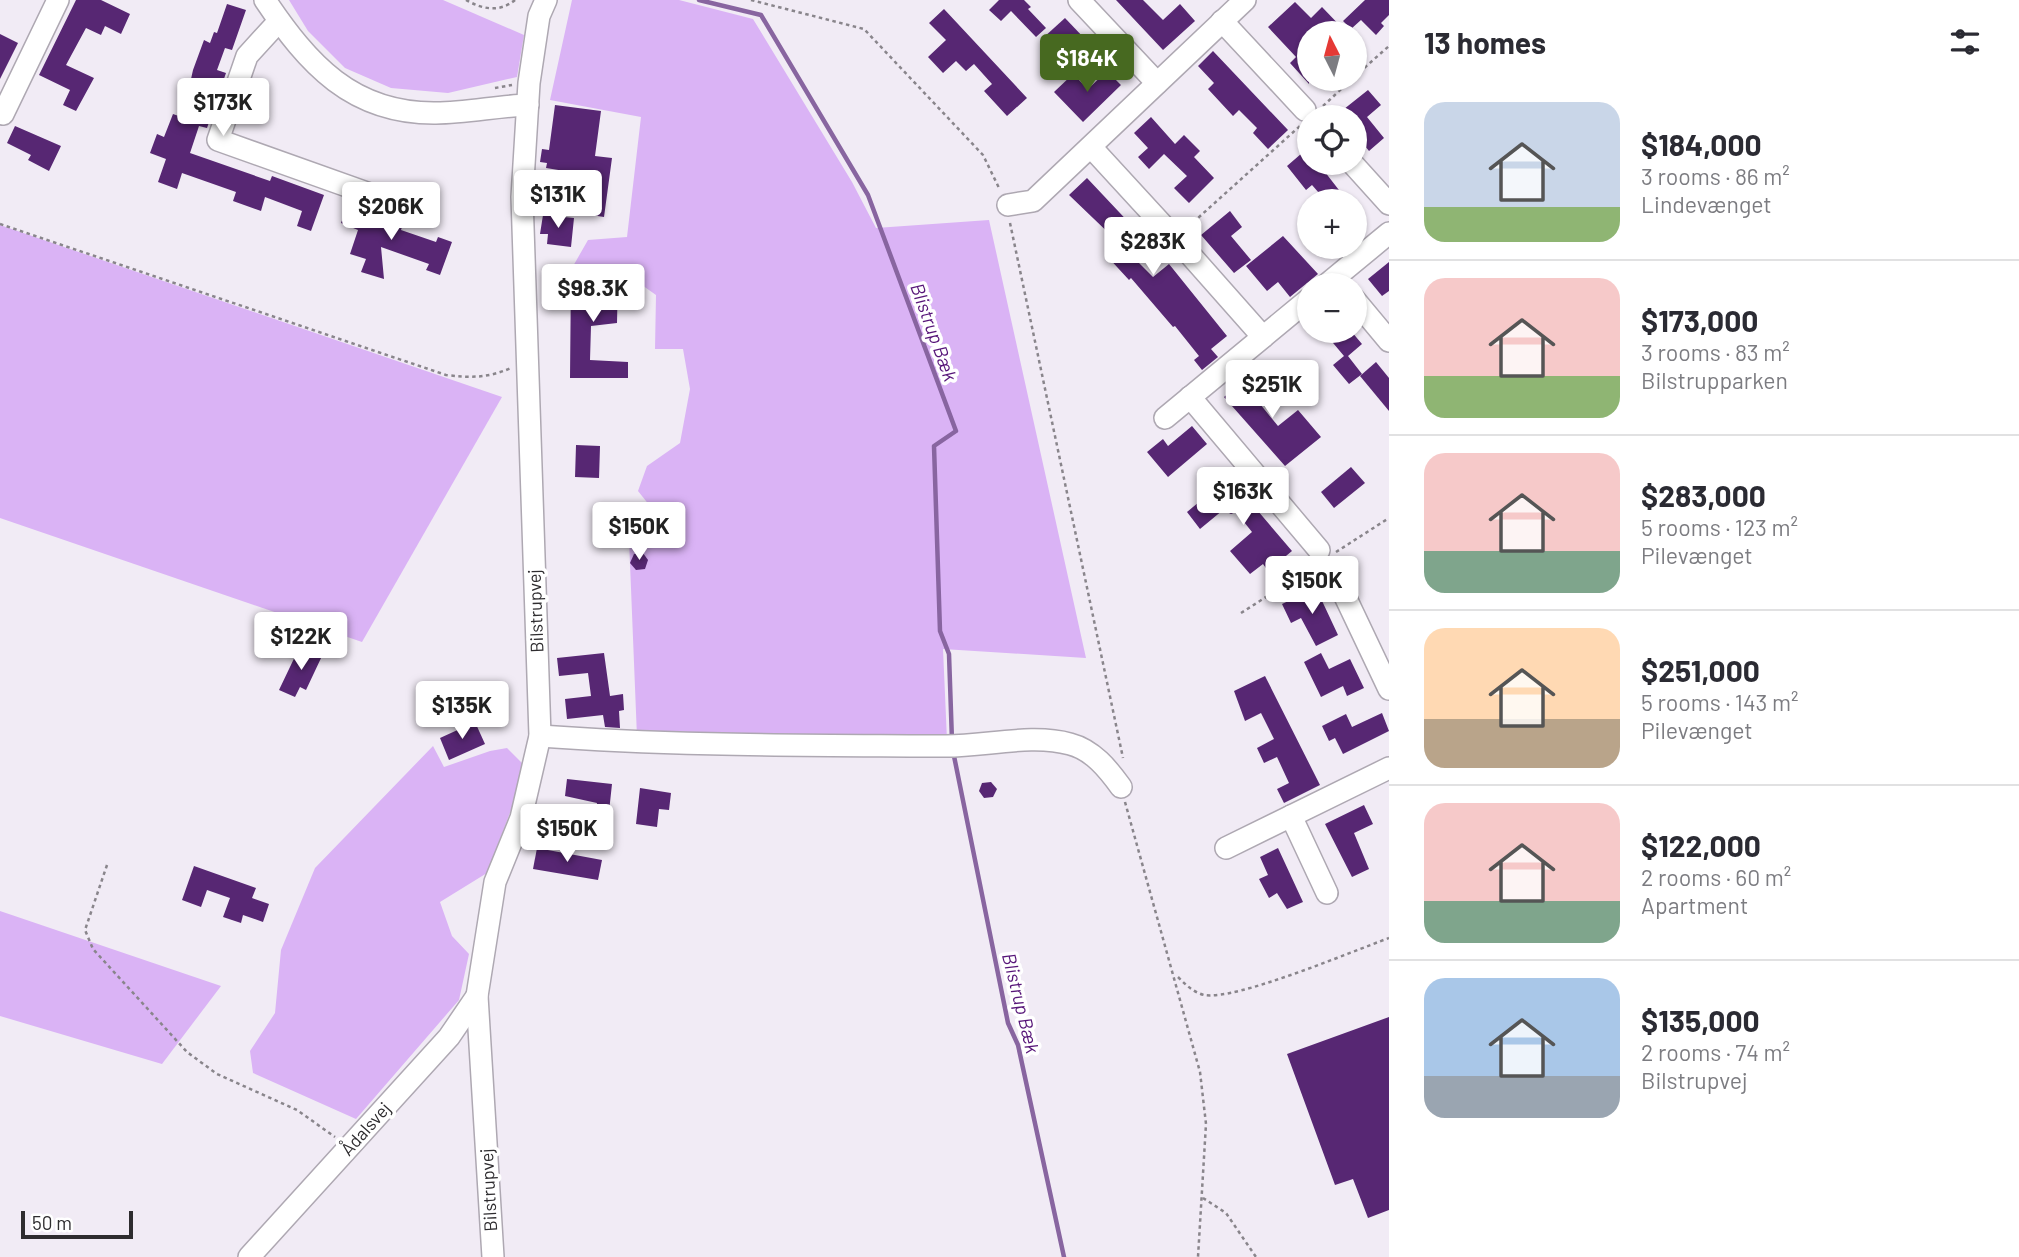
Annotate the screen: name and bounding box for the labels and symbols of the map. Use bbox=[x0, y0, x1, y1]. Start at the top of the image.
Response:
north arrow bbox=[1297, 21, 1367, 91]
pin: $184K bbox=[1038, 34, 1136, 94]
pin: $173K bbox=[174, 78, 272, 138]
pin: $131K bbox=[509, 170, 607, 230]
pin: $206K bbox=[342, 182, 440, 242]
pin: $283K bbox=[1104, 218, 1202, 277]
pin: $98.3K bbox=[536, 264, 650, 324]
water label: Blistrup Bæk bbox=[906, 280, 963, 385]
pin: $251K bbox=[1223, 360, 1321, 420]
pin: $163K bbox=[1194, 468, 1292, 527]
pin: $150K bbox=[590, 503, 688, 562]
pin: $150K bbox=[1263, 556, 1361, 616]
street label: Bilstrupvej bbox=[523, 569, 547, 653]
pin: $122K bbox=[252, 612, 350, 672]
pin: $135K bbox=[413, 682, 511, 741]
pin: $150K bbox=[518, 804, 616, 864]
water label: Blistrup Bæk bbox=[998, 950, 1045, 1056]
street label: Ådalsvej bbox=[336, 1097, 395, 1160]
street label: Bilstrupvej bbox=[475, 1148, 501, 1232]
scale bar bbox=[21, 1208, 133, 1240]

